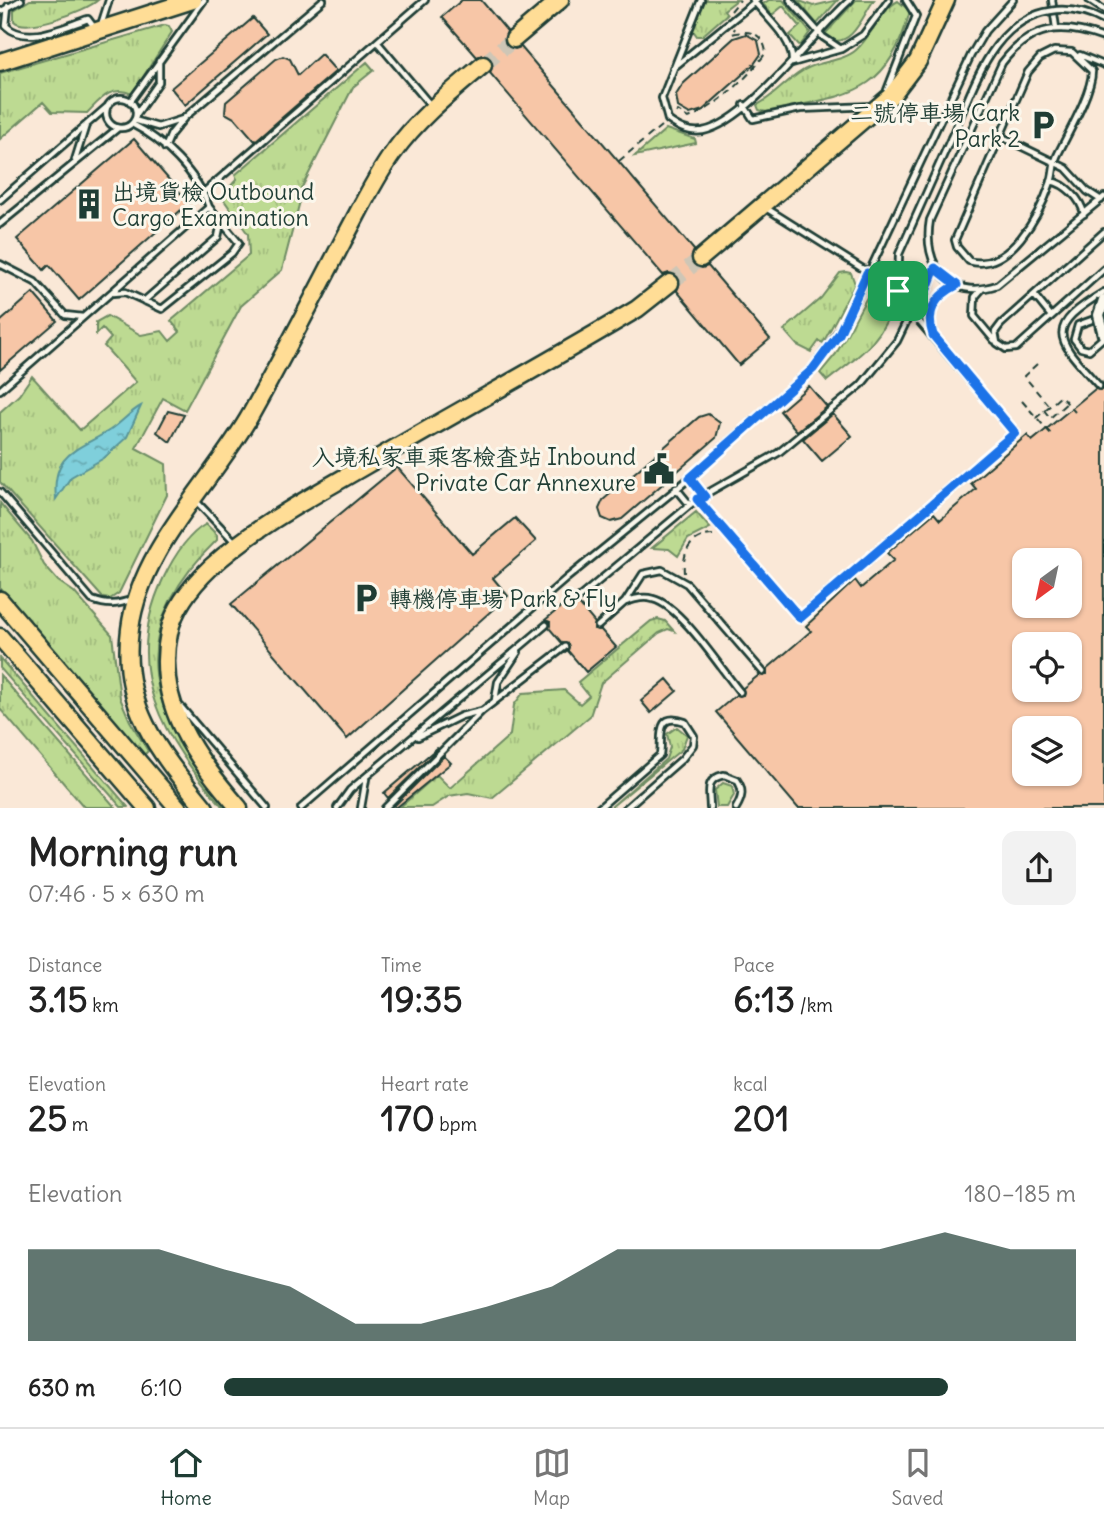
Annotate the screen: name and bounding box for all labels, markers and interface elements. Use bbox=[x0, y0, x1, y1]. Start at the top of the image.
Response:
place label: 二號停車場 Cark Park 2 bbox=[850, 98, 1020, 153]
parking icon: 二號停車場 Cark Park 2 bbox=[1026, 108, 1060, 142]
place label: 出境貨檢 Outbound Cargo Examination bbox=[112, 177, 314, 232]
building icon: 出境貨檢 Outbound Cargo Examination bbox=[72, 187, 106, 221]
pin bbox=[868, 261, 928, 321]
icon: arrive bbox=[879, 272, 917, 310]
place label: 入境私家車乘客檢查站 Inbound Private Car Annexure bbox=[311, 442, 636, 497]
public building icon: 入境私家車乘客檢查站 Inbound Private Car Annexure bbox=[642, 452, 676, 486]
north arrow bbox=[1012, 548, 1082, 618]
map controls bbox=[1012, 548, 1082, 786]
parking icon: 轉機停車場 Park & Fly bbox=[349, 581, 383, 615]
place label: 轉機停車場 Park & Fly bbox=[389, 584, 617, 613]
button: locate bbox=[1012, 632, 1082, 702]
button: layers bbox=[1012, 716, 1082, 786]
text: Morning run bbox=[28, 829, 238, 876]
button: share bbox=[1002, 831, 1076, 905]
text: 07:46 · 5 × 630 m bbox=[28, 879, 205, 908]
text: Distance bbox=[28, 953, 102, 977]
text: Time bbox=[381, 953, 422, 977]
text: Pace bbox=[733, 953, 775, 977]
text: 3.15 bbox=[28, 977, 88, 1021]
text: 19:35 bbox=[381, 977, 463, 1021]
text: 6:13 bbox=[733, 977, 795, 1021]
text: km bbox=[88, 993, 119, 1017]
text: /km bbox=[795, 993, 833, 1017]
text: Elevation bbox=[28, 1072, 106, 1096]
text: Heart rate bbox=[381, 1072, 469, 1096]
text: kcal bbox=[733, 1072, 768, 1096]
text: 25 bbox=[28, 1096, 67, 1140]
text: 170 bbox=[381, 1096, 435, 1140]
text: 201 bbox=[733, 1096, 789, 1140]
text: m bbox=[67, 1112, 89, 1136]
text: bpm bbox=[435, 1112, 477, 1136]
text: Elevation bbox=[28, 1179, 122, 1208]
text: 180–185 m bbox=[964, 1179, 1076, 1208]
text: 630 m bbox=[28, 1373, 95, 1402]
text: 6:10 bbox=[140, 1373, 183, 1402]
tab: Home bbox=[160, 1444, 212, 1510]
tab: Map bbox=[533, 1444, 571, 1510]
tab: Saved bbox=[892, 1444, 944, 1510]

